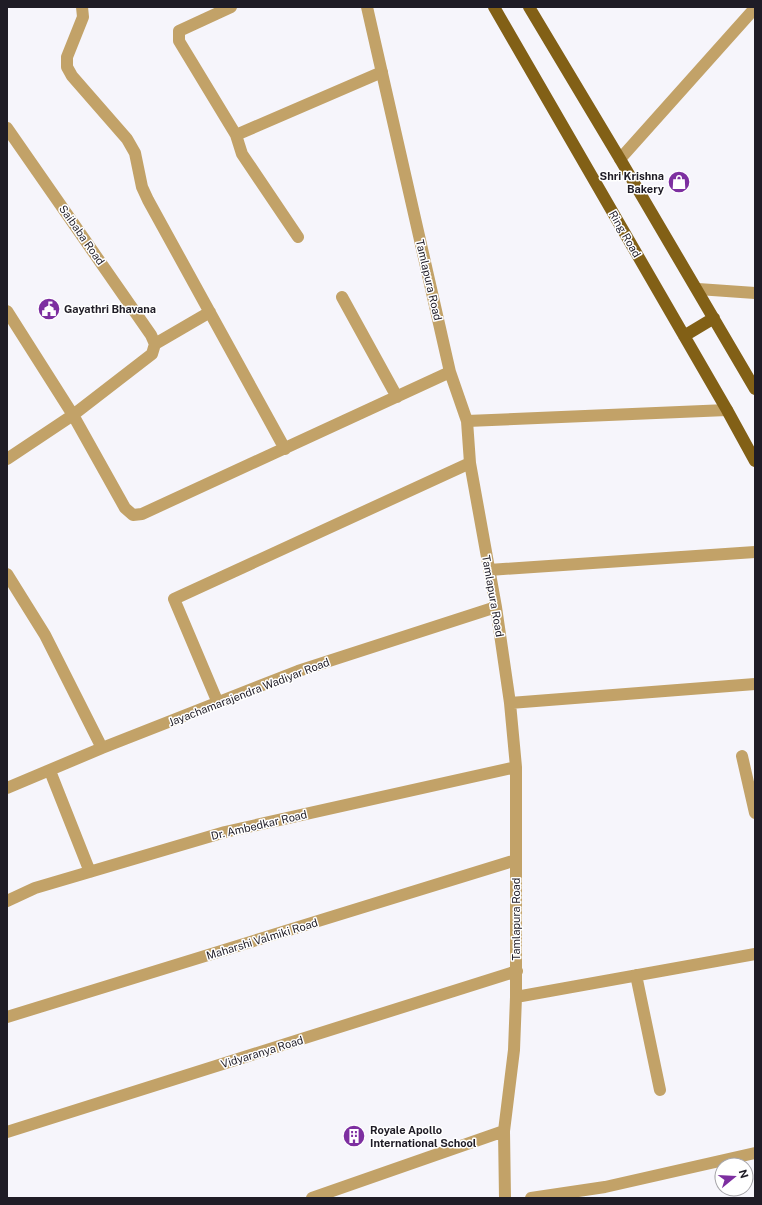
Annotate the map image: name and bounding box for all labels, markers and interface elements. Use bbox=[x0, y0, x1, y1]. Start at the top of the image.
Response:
shop icon: Shri Krishna Bakery bbox=[666, 169, 692, 195]
place label: Shri Krishna Bakery bbox=[600, 170, 665, 195]
street label: Saibaba Road bbox=[57, 203, 107, 267]
street label: Ring Road bbox=[607, 208, 643, 260]
street label: Tamlapura Road bbox=[414, 238, 444, 322]
public building icon: Gayathri Bhavana bbox=[36, 296, 62, 322]
place label: Gayathri Bhavana bbox=[64, 303, 156, 315]
street label: Tamlapura Road bbox=[480, 554, 506, 638]
street label: Jayachamarajendra Wadiyar Road bbox=[167, 656, 331, 728]
street label: Dr. Ambedkar Road bbox=[210, 808, 308, 842]
street label: Tamlapura Road bbox=[510, 878, 522, 960]
street label: Maharshi Valmiki Road bbox=[205, 916, 319, 962]
street label: Vidyaranya Road bbox=[219, 1034, 305, 1070]
building icon: Royale Apollo International School bbox=[341, 1123, 367, 1149]
place label: Royale Apollo International School bbox=[370, 1124, 477, 1149]
north arrow bbox=[714, 1157, 754, 1197]
text: N bbox=[736, 1168, 751, 1180]

